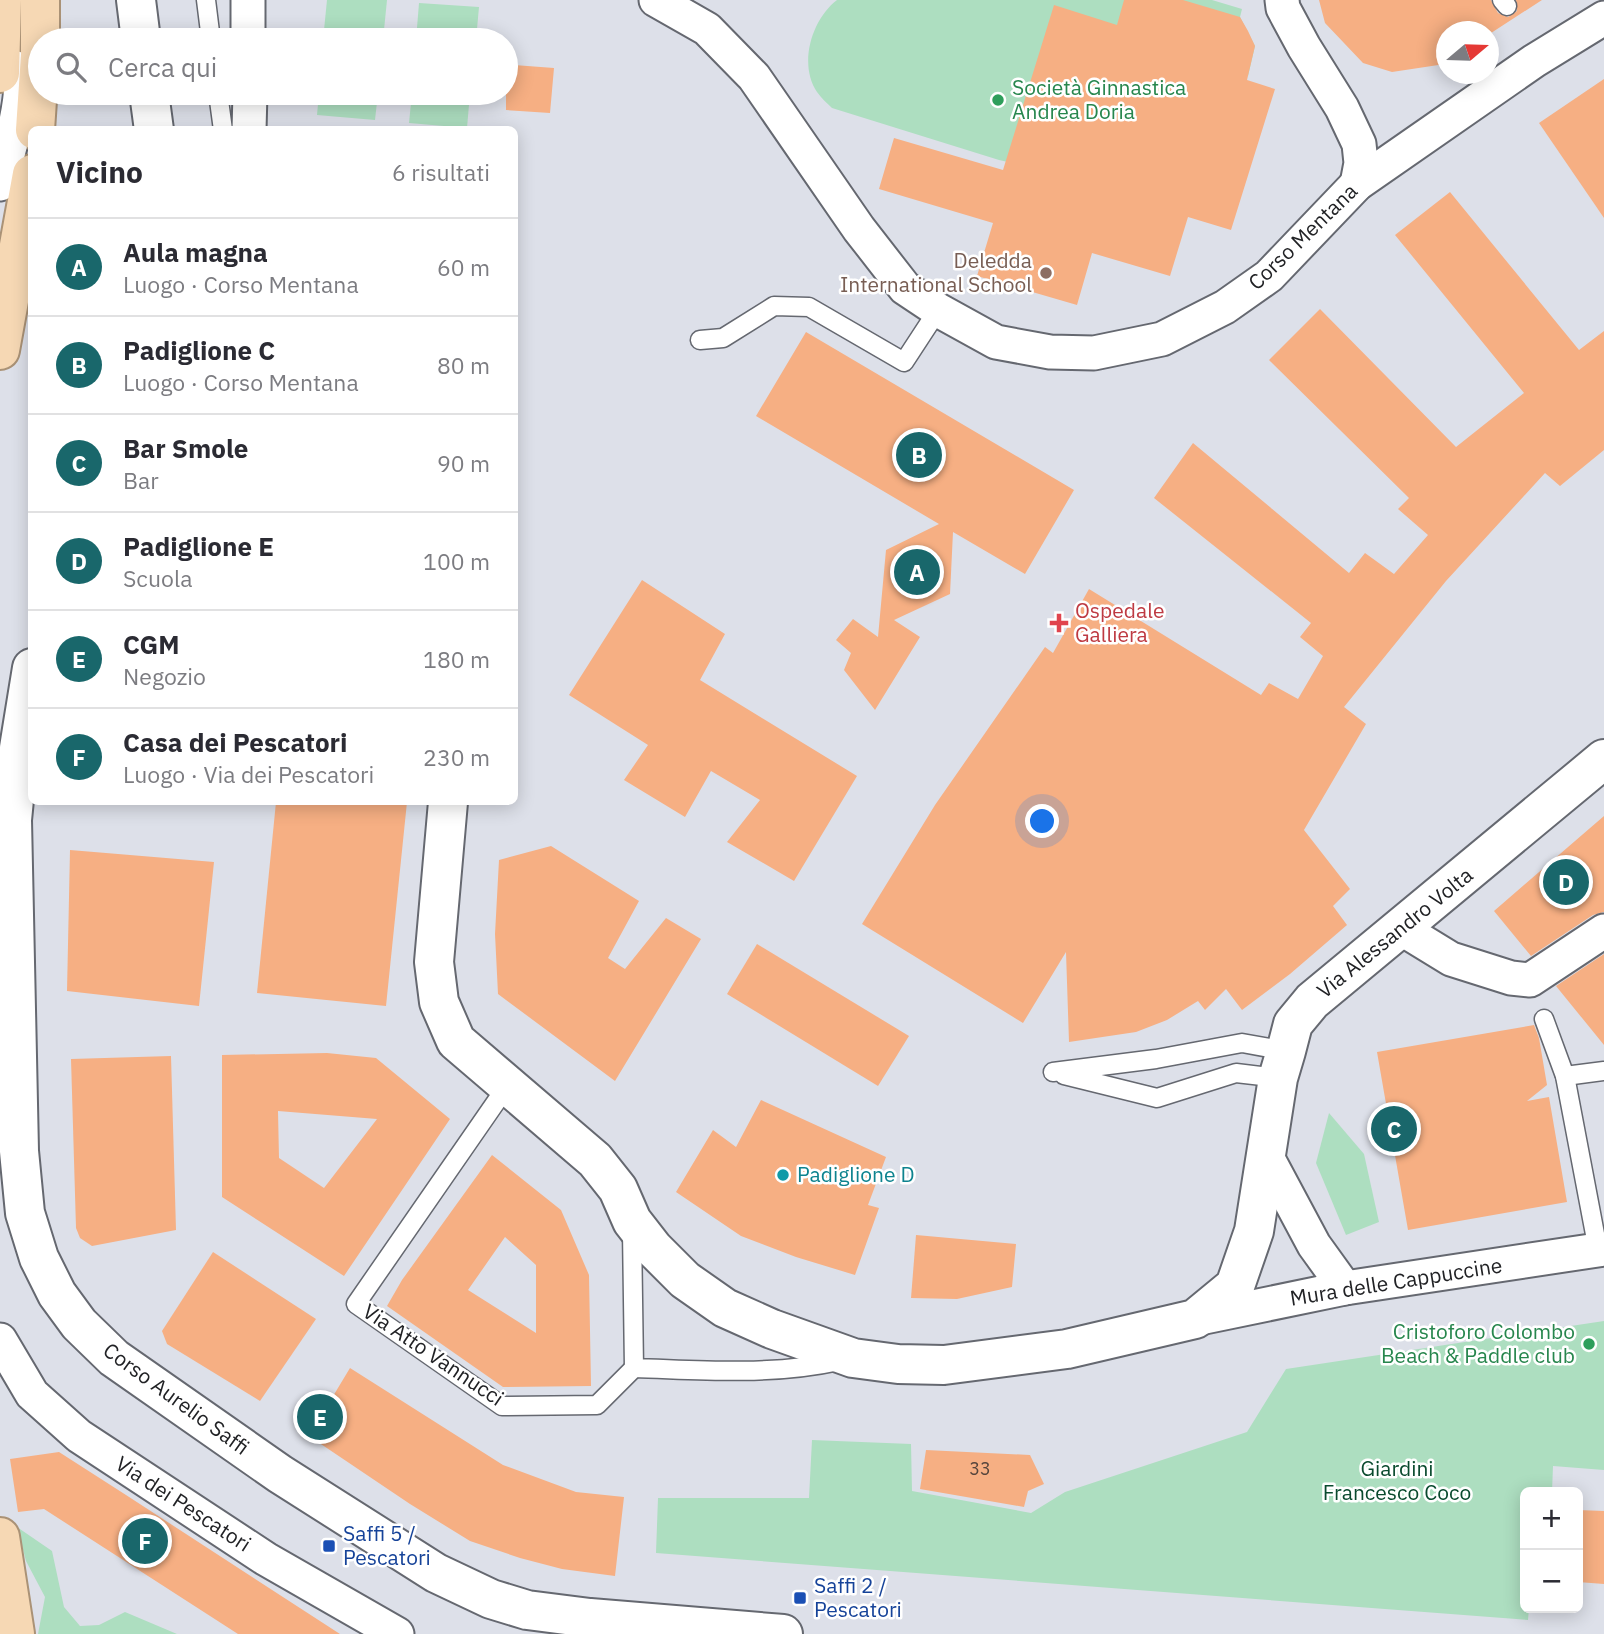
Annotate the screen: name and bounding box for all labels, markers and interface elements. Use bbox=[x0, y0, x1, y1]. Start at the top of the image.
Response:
north arrow bbox=[1436, 21, 1499, 84]
search box bbox=[28, 28, 518, 105]
icon: search bbox=[52, 48, 90, 86]
text: Cerca qui bbox=[108, 50, 217, 84]
place label: Società Ginnastica Andrea Doria bbox=[1012, 73, 1186, 125]
marker: Società Ginnastica Andrea Doria bbox=[990, 92, 1006, 108]
text: Vicino bbox=[56, 152, 143, 191]
text: 6 risultati bbox=[392, 157, 490, 187]
street label: Corso Mentana bbox=[1242, 177, 1363, 296]
text: Aula magna bbox=[123, 235, 268, 269]
place label: Deledda International School bbox=[840, 246, 1032, 298]
text: A bbox=[71, 252, 87, 282]
text: 60 m bbox=[437, 252, 490, 282]
marker: Deledda International School bbox=[1038, 265, 1054, 281]
text: Luogo · Corso Mentana bbox=[123, 269, 359, 299]
text: Padiglione C bbox=[123, 333, 275, 367]
text: B bbox=[71, 350, 87, 380]
text: 80 m bbox=[437, 350, 490, 380]
text: Luogo · Corso Mentana bbox=[123, 367, 359, 397]
pin: B bbox=[896, 429, 942, 481]
text: Bar Smole bbox=[123, 431, 248, 465]
text: C bbox=[72, 448, 86, 478]
text: 90 m bbox=[437, 448, 490, 478]
text: Bar bbox=[123, 465, 159, 495]
text: Padiglione E bbox=[123, 529, 274, 563]
text: D bbox=[71, 546, 87, 576]
text: 100 m bbox=[423, 546, 490, 576]
pin: A bbox=[894, 546, 940, 598]
text: Scuola bbox=[123, 563, 192, 593]
place label: Ospedale Galliera bbox=[1075, 596, 1164, 648]
marker: Ospedale Galliera bbox=[1049, 613, 1069, 633]
text: CGM bbox=[123, 627, 180, 661]
text: E bbox=[72, 644, 86, 674]
text: 180 m bbox=[423, 644, 490, 674]
text: Negozio bbox=[123, 661, 206, 691]
text: Casa dei Pescatori bbox=[123, 725, 348, 759]
text: F bbox=[72, 742, 86, 772]
text: 230 m bbox=[423, 742, 490, 772]
text: Luogo · Via dei Pescatori bbox=[123, 759, 374, 789]
your location bbox=[1025, 804, 1059, 838]
pin: D bbox=[1543, 856, 1589, 908]
street label: Via Alessandro Volta bbox=[1311, 861, 1478, 1004]
pin: C bbox=[1371, 1103, 1417, 1155]
place label: Padiglione D bbox=[797, 1160, 914, 1188]
marker: Padiglione D bbox=[775, 1167, 791, 1183]
street label: Mura delle Cappuccine bbox=[1288, 1250, 1504, 1312]
street label: Via Atto Vannucci bbox=[358, 1297, 509, 1412]
place label: Cristoforo Colombo Beach & Paddle club bbox=[1381, 1317, 1575, 1369]
street label: Corso Aurelio Saffi bbox=[98, 1336, 255, 1461]
marker: Cristoforo Colombo Beach & Paddle club bbox=[1581, 1336, 1597, 1352]
pin: E bbox=[297, 1391, 343, 1443]
street label: Via dei Pescatori bbox=[111, 1449, 257, 1557]
park label: Giardini Francesco Coco bbox=[1323, 1454, 1471, 1506]
house number: 33 bbox=[969, 1457, 991, 1480]
map controls bbox=[1520, 1487, 1583, 1613]
button: + bbox=[1520, 1487, 1583, 1550]
pin: F bbox=[122, 1515, 168, 1567]
place label: Saffi 5 / Pescatori bbox=[343, 1519, 431, 1571]
marker: Saffi 5 / Pescatori bbox=[321, 1538, 337, 1554]
button: − bbox=[1520, 1550, 1583, 1613]
place label: Saffi 2 / Pescatori bbox=[814, 1571, 902, 1623]
marker: Saffi 2 / Pescatori bbox=[792, 1590, 808, 1606]

